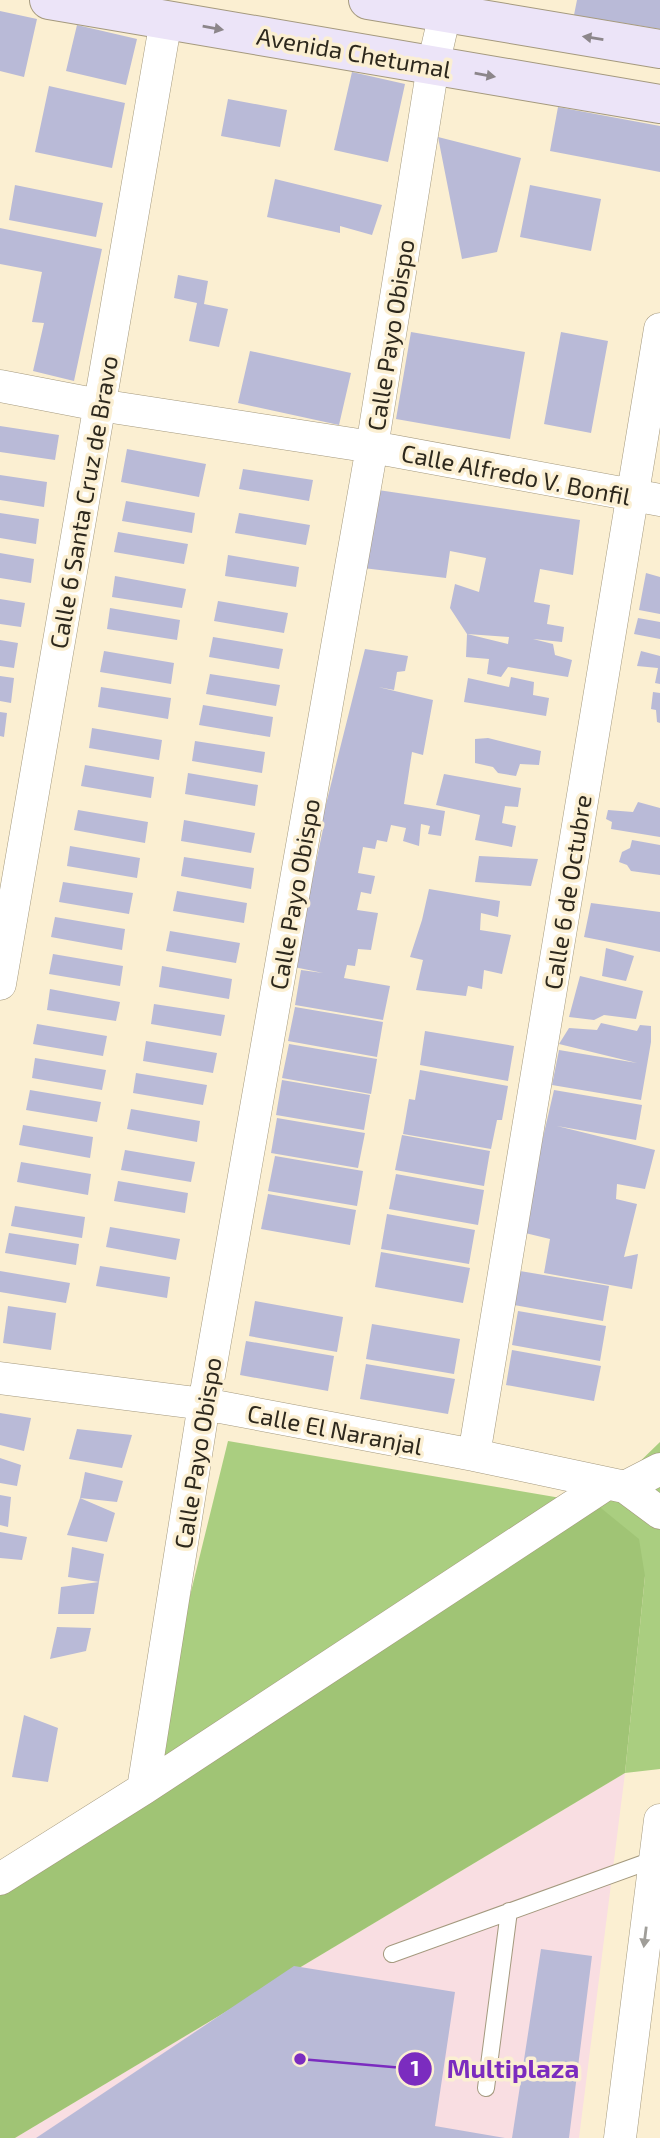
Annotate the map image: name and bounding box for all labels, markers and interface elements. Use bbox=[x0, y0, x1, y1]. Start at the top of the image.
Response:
street label: Avenida Chetumal bbox=[255, 21, 453, 83]
one-way arrow bbox=[202, 23, 224, 34]
one-way arrow bbox=[582, 32, 604, 43]
one-way arrow bbox=[474, 69, 496, 80]
street label: Calle Payo Obispo bbox=[361, 237, 419, 433]
street label: Calle 6 Santa Cruz de Bravo bbox=[43, 353, 123, 651]
street label: Calle Alfredo V. Bonfil bbox=[399, 438, 633, 510]
street label: Calle 6 de Octubre bbox=[537, 792, 597, 992]
street label: Calle Payo Obispo bbox=[263, 796, 325, 992]
street label: Calle Payo Obispo bbox=[168, 1355, 226, 1551]
street label: Calle El Naranjal bbox=[245, 1398, 425, 1460]
one-way arrow bbox=[640, 1926, 651, 1948]
callout: Multiplaza bbox=[398, 2045, 593, 2092]
text: Multiplaza bbox=[447, 2052, 579, 2083]
text: 1 bbox=[410, 2055, 420, 2080]

